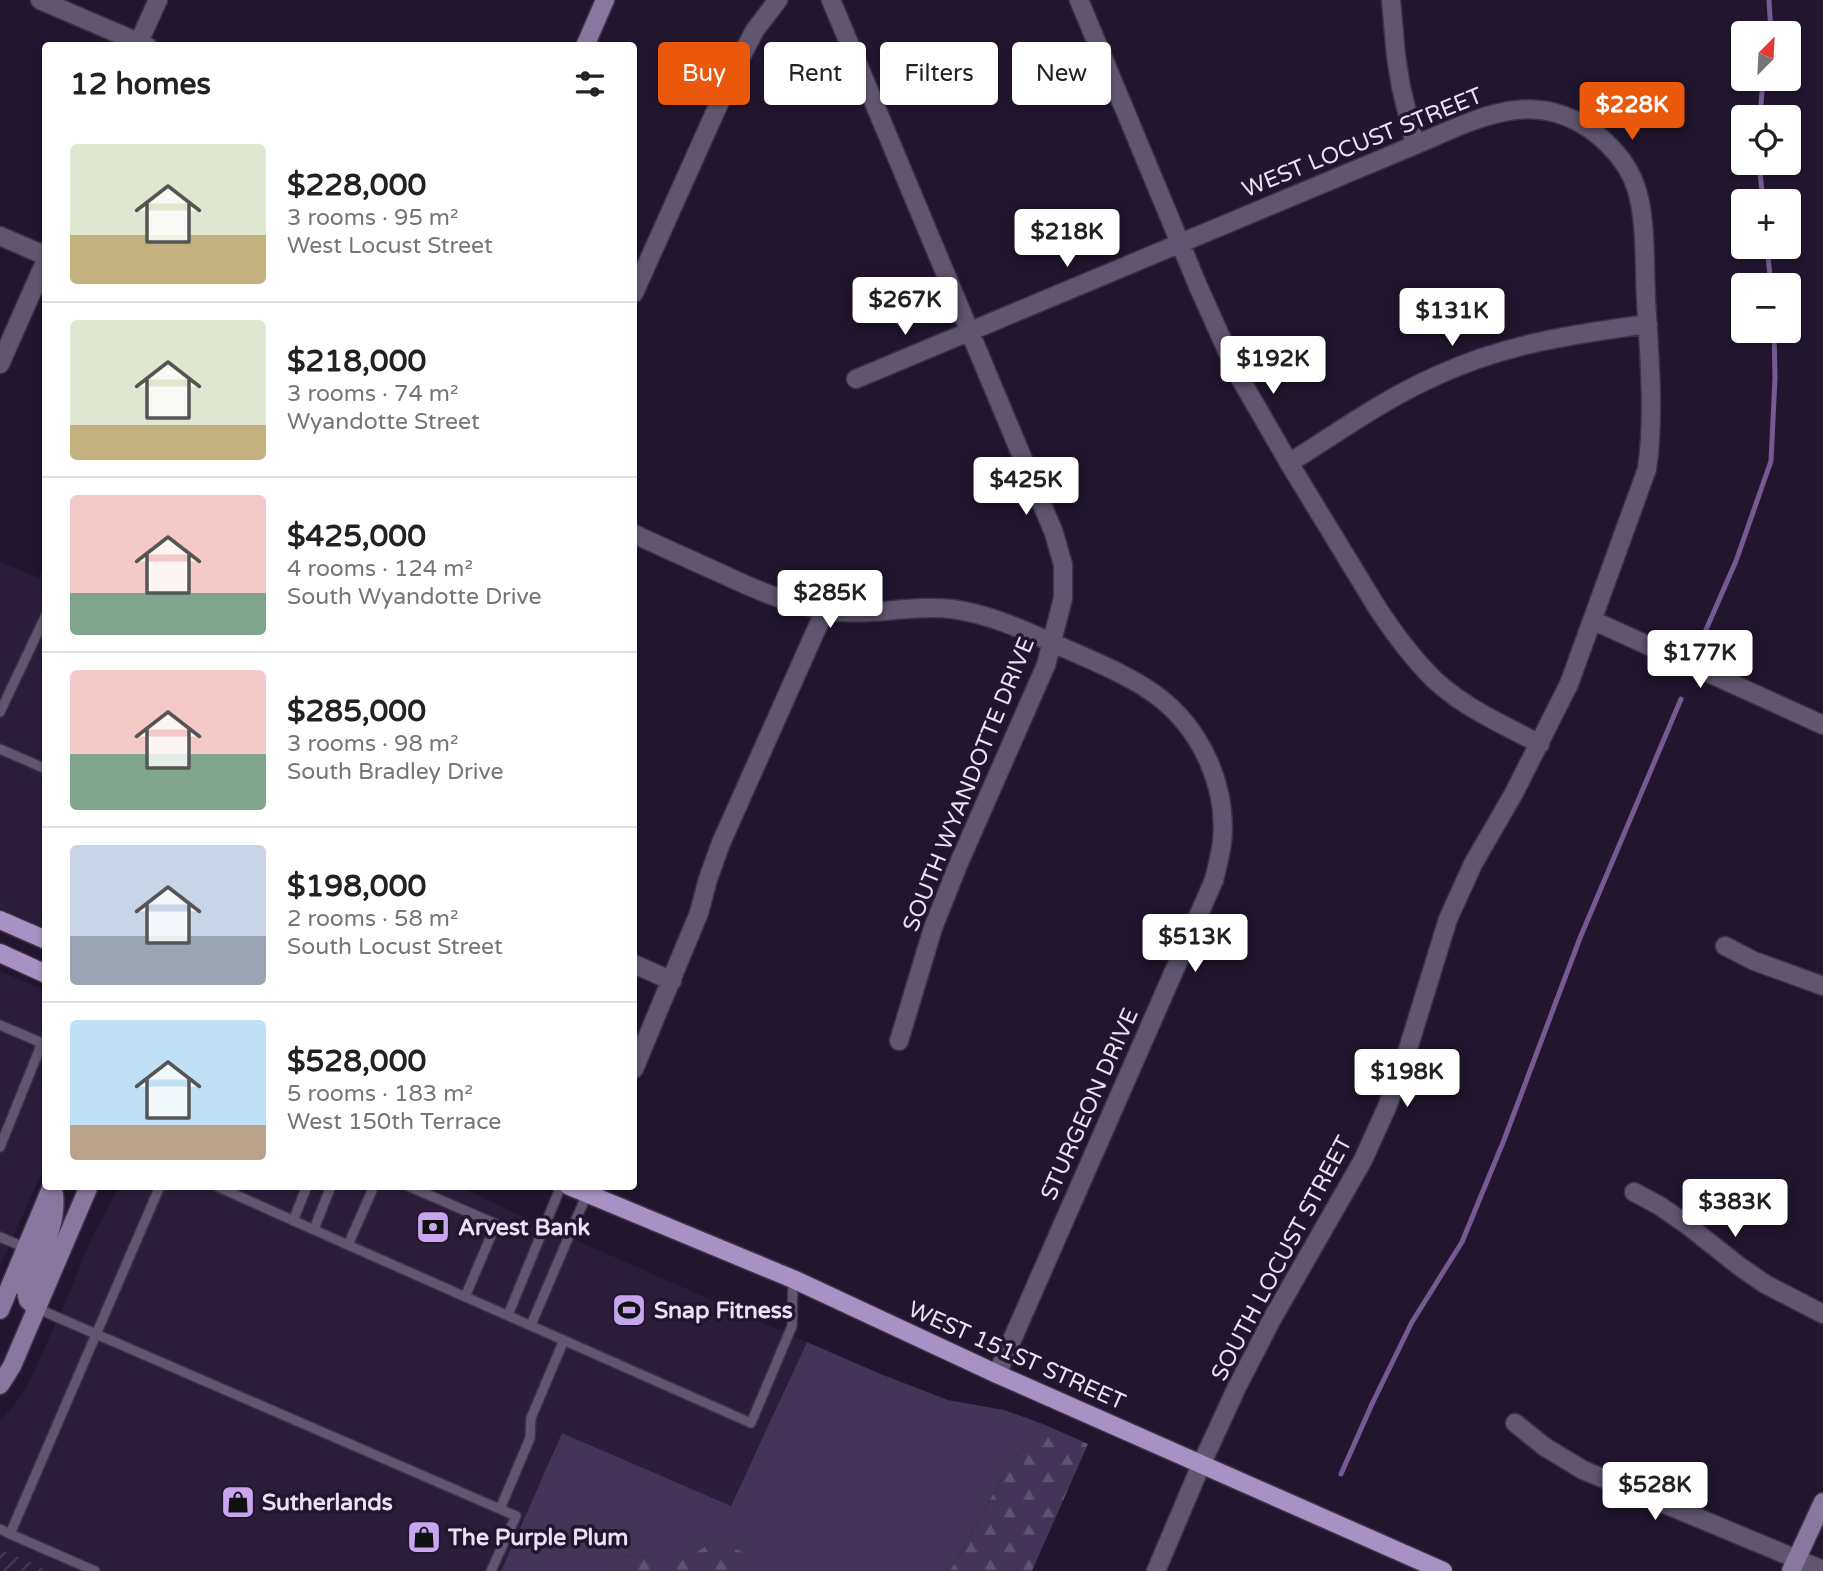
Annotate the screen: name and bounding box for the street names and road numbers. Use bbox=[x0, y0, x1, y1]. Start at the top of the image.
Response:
street label: WEST LOCUST STREET bbox=[1238, 82, 1487, 204]
street label: SOUTH WYANDOTTE DRIVE bbox=[897, 633, 1041, 936]
street label: STURGEON DRIVE bbox=[1035, 1004, 1145, 1205]
street label: SOUTH LOCUST STREET bbox=[1205, 1131, 1358, 1386]
street label: WEST 151ST STREET bbox=[904, 1295, 1130, 1416]

